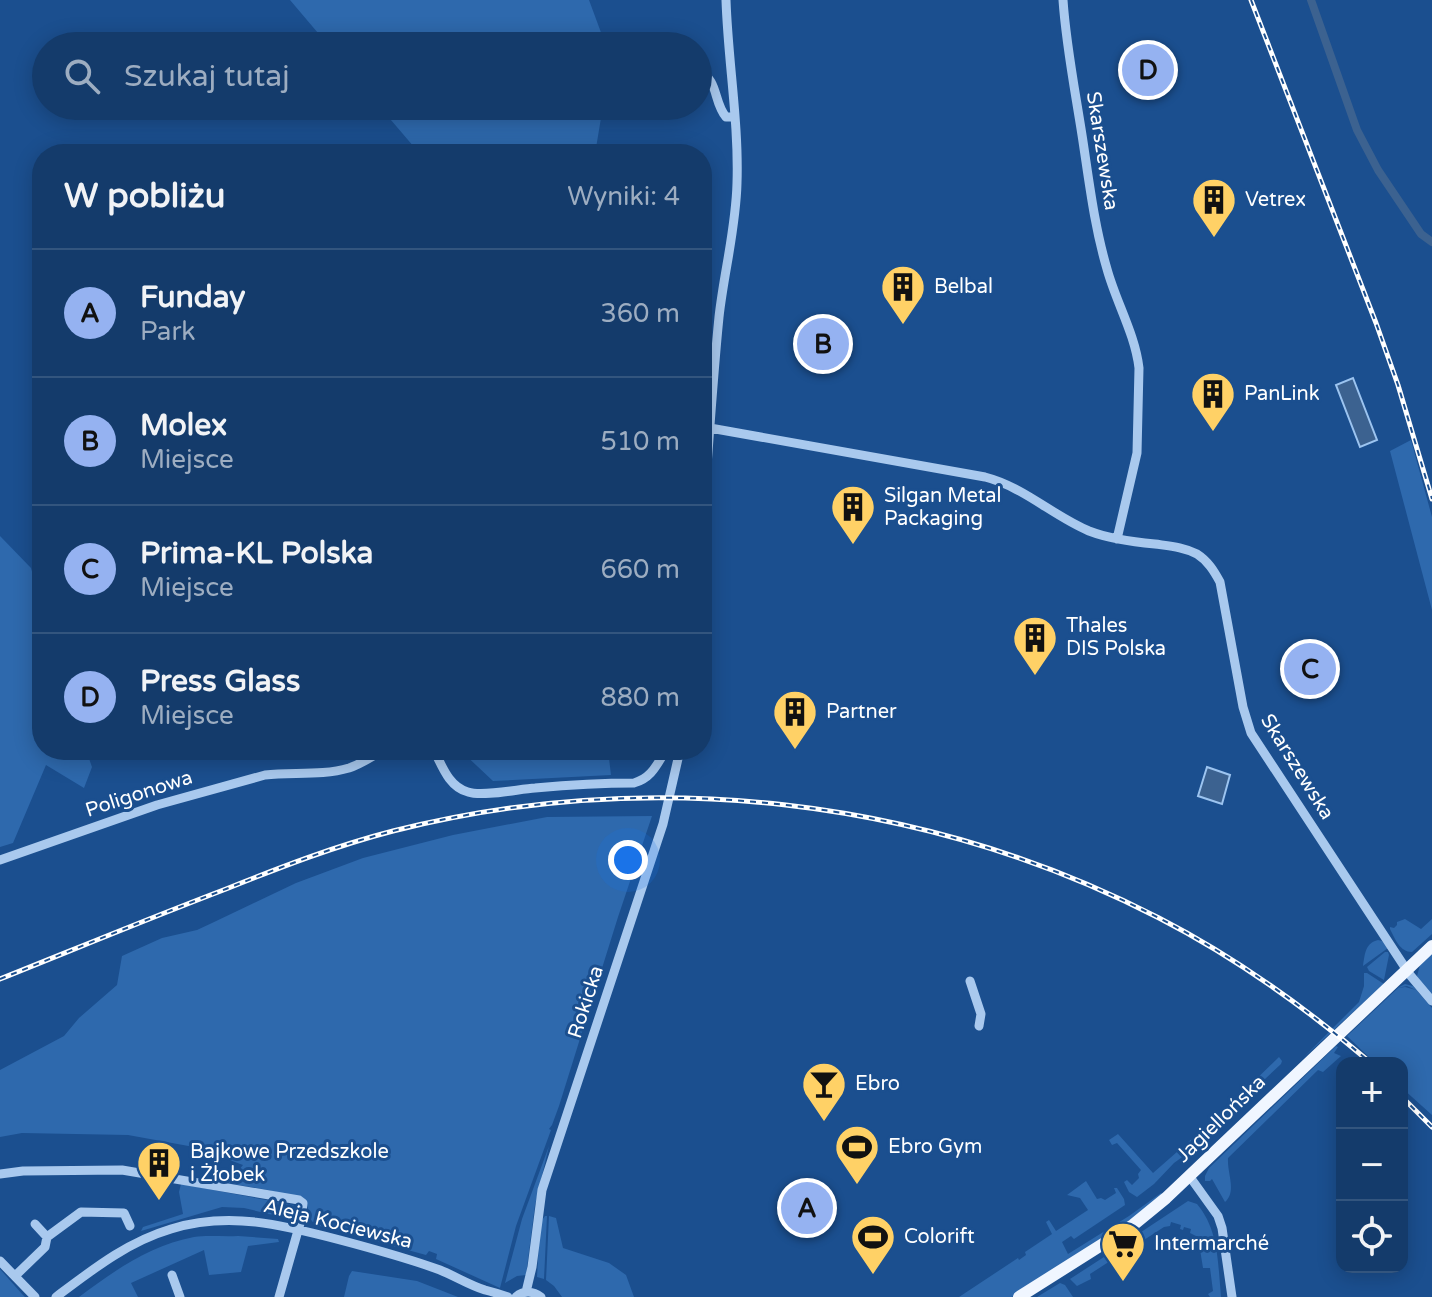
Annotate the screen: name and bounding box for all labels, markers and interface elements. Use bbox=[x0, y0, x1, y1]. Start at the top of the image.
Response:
search box bbox=[32, 32, 712, 120]
pin: D bbox=[1122, 40, 1174, 100]
icon: search bbox=[60, 54, 104, 98]
text: Szukaj tutaj bbox=[124, 58, 290, 95]
street label: Skarszewska bbox=[1081, 90, 1123, 212]
text: W pobliżu bbox=[64, 176, 225, 217]
building icon: Vetrex bbox=[1190, 176, 1238, 239]
text: Wyniki: 4 bbox=[567, 181, 680, 212]
place label: Vetrex bbox=[1245, 188, 1306, 212]
building icon: Belbal bbox=[879, 263, 927, 326]
place label: Belbal bbox=[934, 275, 993, 299]
text: Funday bbox=[140, 279, 245, 316]
text: A bbox=[80, 298, 100, 329]
text: 360 m bbox=[600, 298, 680, 329]
pin: B bbox=[797, 314, 849, 374]
text: Park bbox=[140, 316, 196, 347]
building icon: PanLink bbox=[1189, 370, 1237, 433]
place label: PanLink bbox=[1244, 382, 1320, 406]
text: Molex bbox=[140, 407, 227, 444]
text: B bbox=[81, 426, 99, 457]
text: 510 m bbox=[600, 426, 680, 457]
text: Miejsce bbox=[140, 444, 234, 475]
building icon: Silgan Metal Packaging bbox=[829, 483, 877, 546]
place label: Silgan Metal Packaging bbox=[884, 484, 1002, 531]
text: Prima-KL Polska bbox=[140, 535, 373, 572]
text: C bbox=[81, 554, 99, 585]
text: 660 m bbox=[600, 554, 680, 585]
text: Miejsce bbox=[140, 572, 234, 603]
building icon: Thales DIS Polska bbox=[1011, 614, 1059, 677]
place label: Thales DIS Polska bbox=[1066, 614, 1166, 661]
pin: C bbox=[1284, 639, 1336, 699]
text: Press Glass bbox=[140, 663, 300, 700]
text: D bbox=[80, 682, 100, 713]
text: 880 m bbox=[600, 682, 680, 713]
building icon: Partner bbox=[771, 688, 819, 751]
text: Miejsce bbox=[140, 700, 234, 731]
place label: Partner bbox=[826, 700, 897, 724]
street label: Skarszewska bbox=[1255, 710, 1339, 824]
street label: Poligonowa bbox=[82, 765, 196, 823]
your location bbox=[608, 840, 648, 880]
street label: Rokicka bbox=[563, 963, 609, 1041]
map controls bbox=[1336, 1057, 1408, 1273]
button: + bbox=[1336, 1057, 1408, 1129]
bar icon: Ebro bbox=[800, 1060, 848, 1123]
street label: Jagiellońska bbox=[1171, 1070, 1271, 1168]
place label: Ebro bbox=[855, 1072, 900, 1096]
sports icon: Ebro Gym bbox=[833, 1123, 881, 1186]
button: − bbox=[1336, 1129, 1408, 1201]
place label: Ebro Gym bbox=[888, 1135, 982, 1159]
building icon: Bajkowe Przedszkole i Żłobek bbox=[135, 1139, 183, 1202]
place label: Bajkowe Przedszkole i Żłobek bbox=[190, 1140, 389, 1187]
pin: A bbox=[781, 1178, 833, 1238]
street label: Aleja Kociewska bbox=[261, 1194, 415, 1254]
button: locate bbox=[1336, 1201, 1408, 1273]
sports icon: Colorift bbox=[849, 1213, 897, 1276]
supermarket icon: Intermarché bbox=[1099, 1220, 1147, 1283]
place label: Colorift bbox=[904, 1225, 975, 1249]
place label: Intermarché bbox=[1154, 1232, 1269, 1256]

